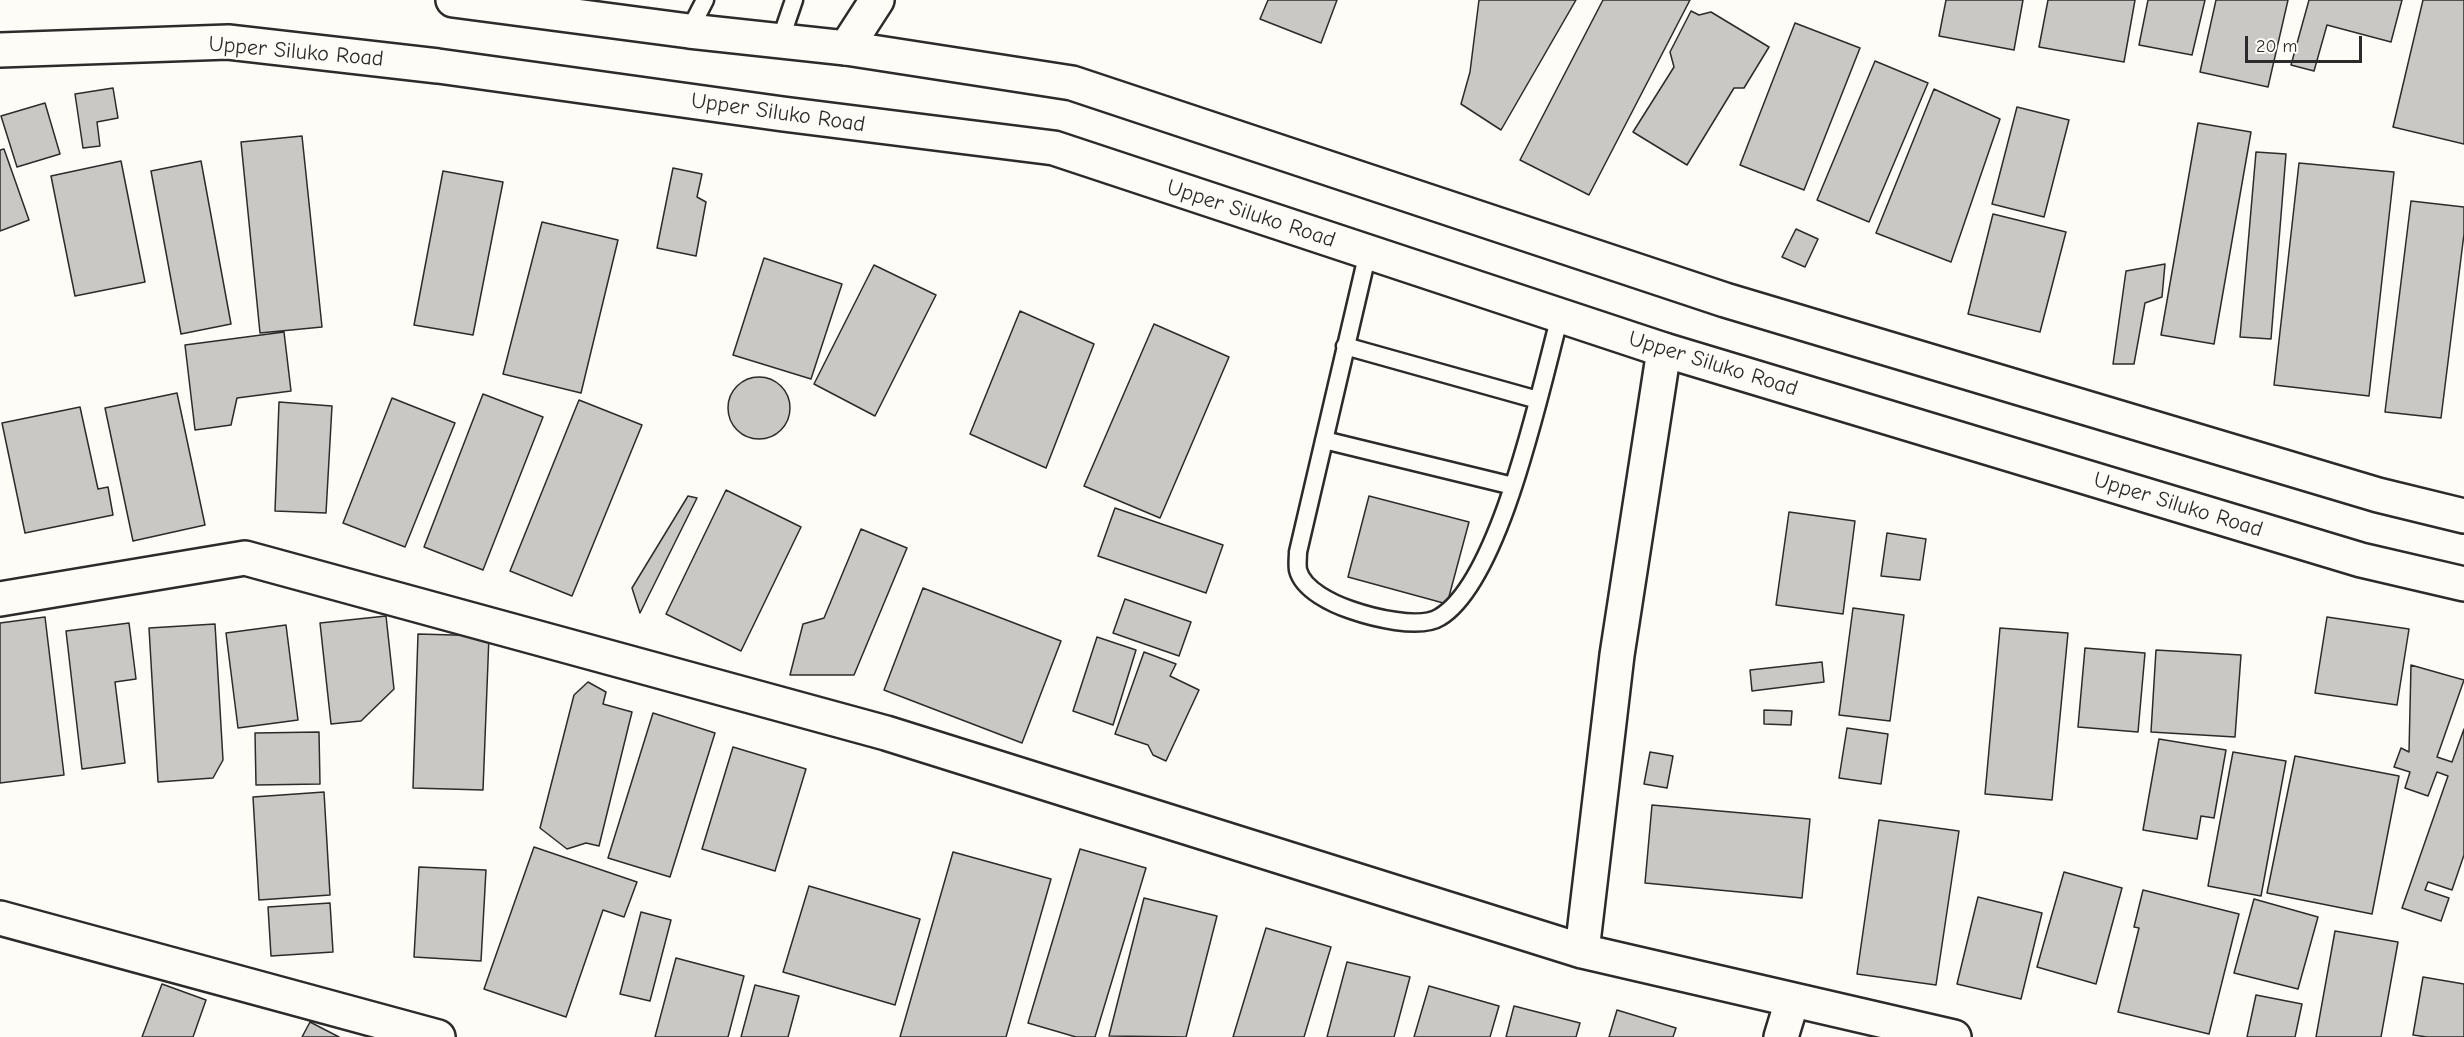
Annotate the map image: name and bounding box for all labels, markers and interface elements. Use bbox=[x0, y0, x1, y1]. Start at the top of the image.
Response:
scale bar bbox=[2248, 24, 2365, 62]
street label: Upper Siluko Road bbox=[207, 31, 385, 73]
text: 20 m bbox=[2256, 36, 2297, 57]
street label: Upper Siluko Road bbox=[689, 88, 867, 138]
street label: Upper Siluko Road bbox=[1163, 174, 1339, 254]
street label: Upper Siluko Road bbox=[1625, 326, 1801, 402]
street label: Upper Siluko Road bbox=[2090, 467, 2266, 543]

